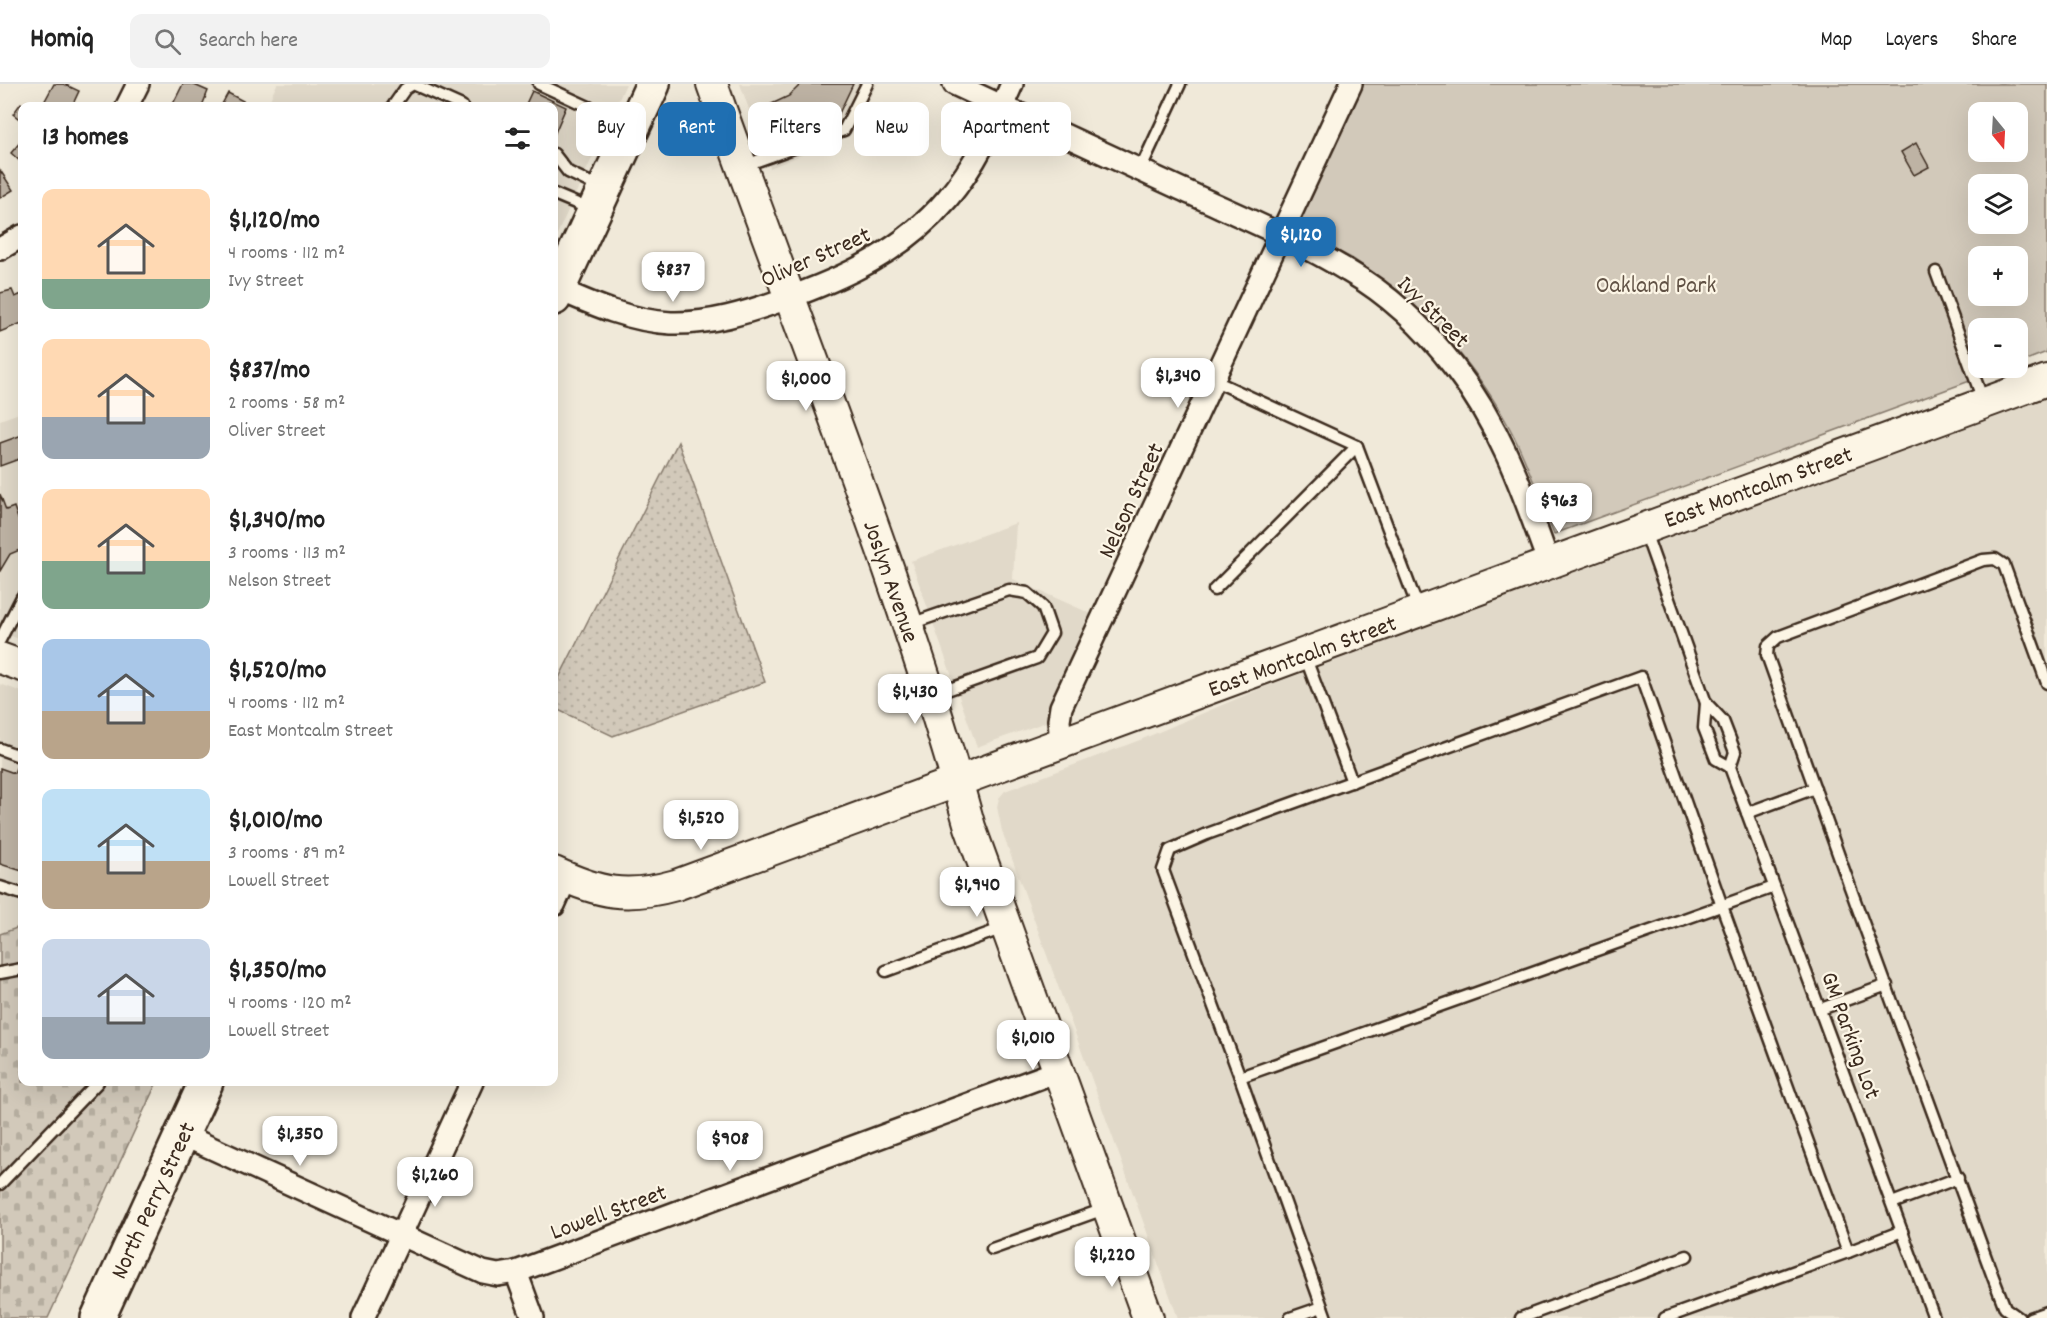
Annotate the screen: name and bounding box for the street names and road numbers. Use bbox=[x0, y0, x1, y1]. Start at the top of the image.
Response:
street label: Oliver Street bbox=[756, 219, 877, 298]
street label: Ivy Street bbox=[1388, 269, 1476, 357]
street label: Nelson Street bbox=[1091, 438, 1174, 565]
street label: East Montcalm Street bbox=[1660, 439, 1858, 539]
street label: Joslyn Avenue bbox=[852, 516, 926, 648]
street label: East Montcalm Street bbox=[1204, 608, 1402, 708]
street label: GM Parking Lot bbox=[1810, 968, 1888, 1105]
street label: North Perry Street bbox=[103, 1117, 206, 1285]
street label: Lowell Street bbox=[546, 1177, 672, 1251]

